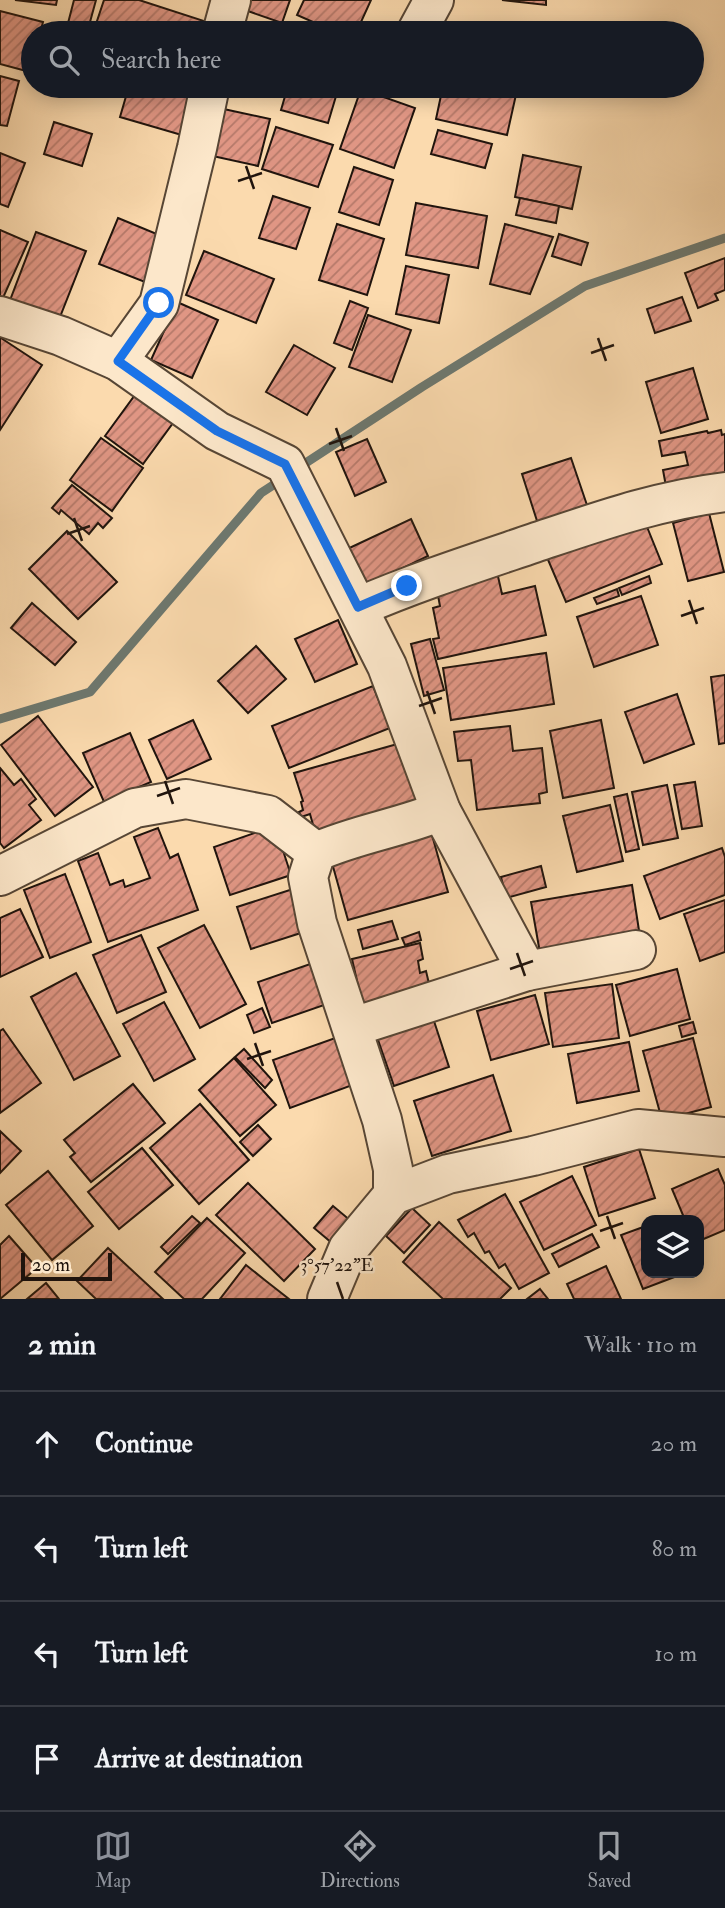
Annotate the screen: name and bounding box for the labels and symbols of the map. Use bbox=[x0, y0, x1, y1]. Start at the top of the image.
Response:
route start bbox=[143, 287, 174, 318]
route end bbox=[391, 570, 422, 601]
scale bar bbox=[21, 1250, 112, 1282]
text: 3°57'22"E bbox=[300, 1254, 374, 1277]

